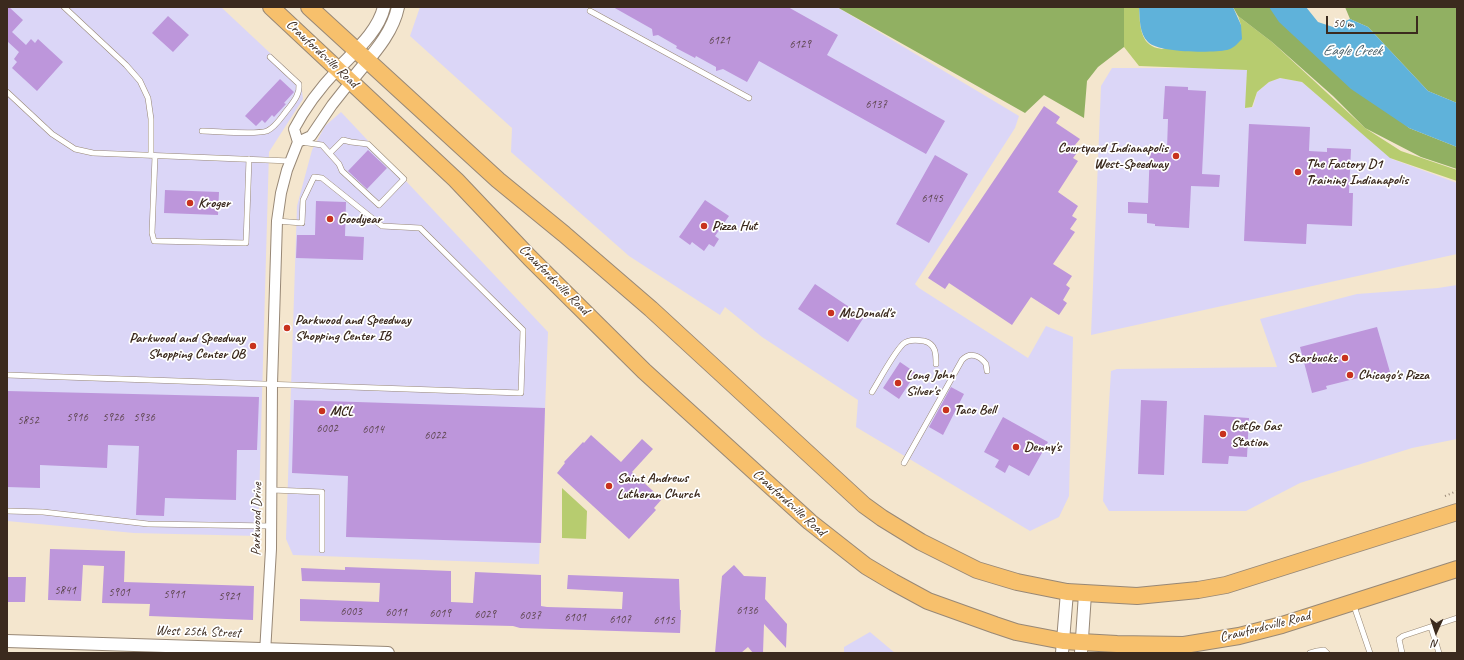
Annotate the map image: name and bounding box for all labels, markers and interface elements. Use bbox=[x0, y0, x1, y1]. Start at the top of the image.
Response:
scale bar bbox=[1328, 8, 1420, 34]
text: 50 m bbox=[1333, 15, 1353, 31]
street label: Crawfordsville Road bbox=[282, 16, 362, 92]
house number: 6121 bbox=[708, 34, 730, 48]
house number: 6129 bbox=[789, 38, 811, 52]
water label: Eagle Creek bbox=[1323, 42, 1381, 60]
house number: 6137 bbox=[865, 98, 887, 112]
place label: Courtyard Indianapolis West-Speedway bbox=[1058, 140, 1168, 172]
marker: Courtyard Indianapolis West-Speedway bbox=[1171, 151, 1181, 161]
place label: The Factory D1 Training Indianapolis bbox=[1306, 156, 1408, 188]
marker: The Factory D1 Training Indianapolis bbox=[1293, 167, 1303, 177]
house number: 6145 bbox=[921, 192, 943, 206]
place label: Kroger bbox=[198, 195, 230, 211]
marker: Kroger bbox=[185, 198, 195, 208]
place label: Goodyear bbox=[338, 211, 381, 227]
marker: Goodyear bbox=[325, 214, 335, 224]
place label: Pizza Hut bbox=[712, 218, 757, 234]
marker: Pizza Hut bbox=[699, 221, 709, 231]
street label: Crawfordsville Road bbox=[515, 241, 593, 319]
place label: McDonald's bbox=[839, 305, 894, 321]
marker: McDonald's bbox=[826, 308, 836, 318]
place label: Parkwood and Speedway Shopping Center IB bbox=[295, 312, 411, 344]
marker: Parkwood and Speedway Shopping Center IB bbox=[282, 323, 292, 333]
place label: Parkwood and Speedway Shopping Center OB bbox=[129, 330, 245, 362]
marker: Parkwood and Speedway Shopping Center OB bbox=[248, 341, 258, 351]
place label: Starbucks bbox=[1287, 350, 1337, 366]
marker: Starbucks bbox=[1340, 353, 1350, 363]
place label: Long John Silver's bbox=[906, 367, 954, 400]
place label: Chicago's Pizza bbox=[1358, 367, 1429, 383]
marker: Chicago's Pizza bbox=[1345, 370, 1355, 380]
marker: Long John Silver's bbox=[893, 378, 903, 388]
place label: Taco Bell bbox=[954, 402, 996, 418]
place label: MCL bbox=[330, 403, 353, 419]
marker: Taco Bell bbox=[941, 405, 951, 415]
marker: MCL bbox=[317, 406, 327, 416]
house number: 5916 bbox=[66, 411, 88, 425]
house number: 5926 bbox=[102, 411, 124, 425]
house number: 5936 bbox=[133, 411, 155, 425]
house number: 5852 bbox=[17, 414, 39, 428]
place label: GetGo Gas Station bbox=[1231, 418, 1281, 450]
house number: 6002 bbox=[316, 422, 338, 436]
house number: 6014 bbox=[362, 423, 384, 437]
house number: 6022 bbox=[424, 429, 446, 443]
marker: GetGo Gas Station bbox=[1218, 429, 1228, 439]
place label: Denny's bbox=[1024, 439, 1061, 455]
marker: Denny's bbox=[1011, 442, 1021, 452]
street label: Crawfordsville Road bbox=[749, 466, 829, 540]
place label: Saint Andrews Lutheran Church bbox=[617, 470, 700, 502]
marker: Saint Andrews Lutheran Church bbox=[604, 481, 614, 491]
street label: Parkwood Drive bbox=[248, 482, 266, 556]
house number: 5841 bbox=[54, 584, 76, 598]
house number: 5901 bbox=[108, 586, 130, 600]
house number: 5911 bbox=[163, 588, 185, 602]
house number: 5921 bbox=[218, 590, 240, 604]
house number: 6136 bbox=[736, 604, 758, 618]
house number: 6003 bbox=[340, 605, 362, 619]
house number: 6011 bbox=[385, 606, 407, 620]
house number: 6019 bbox=[429, 607, 451, 621]
house number: 6029 bbox=[474, 608, 496, 622]
street label: Crawfordsville Road bbox=[1218, 608, 1312, 646]
house number: 6037 bbox=[519, 609, 541, 623]
house number: 6101 bbox=[564, 611, 586, 625]
north arrow bbox=[1416, 612, 1456, 652]
house number: 6107 bbox=[609, 613, 631, 627]
house number: 6115 bbox=[653, 614, 675, 628]
street label: West 25th Street bbox=[155, 622, 241, 642]
text: N bbox=[1432, 637, 1439, 651]

